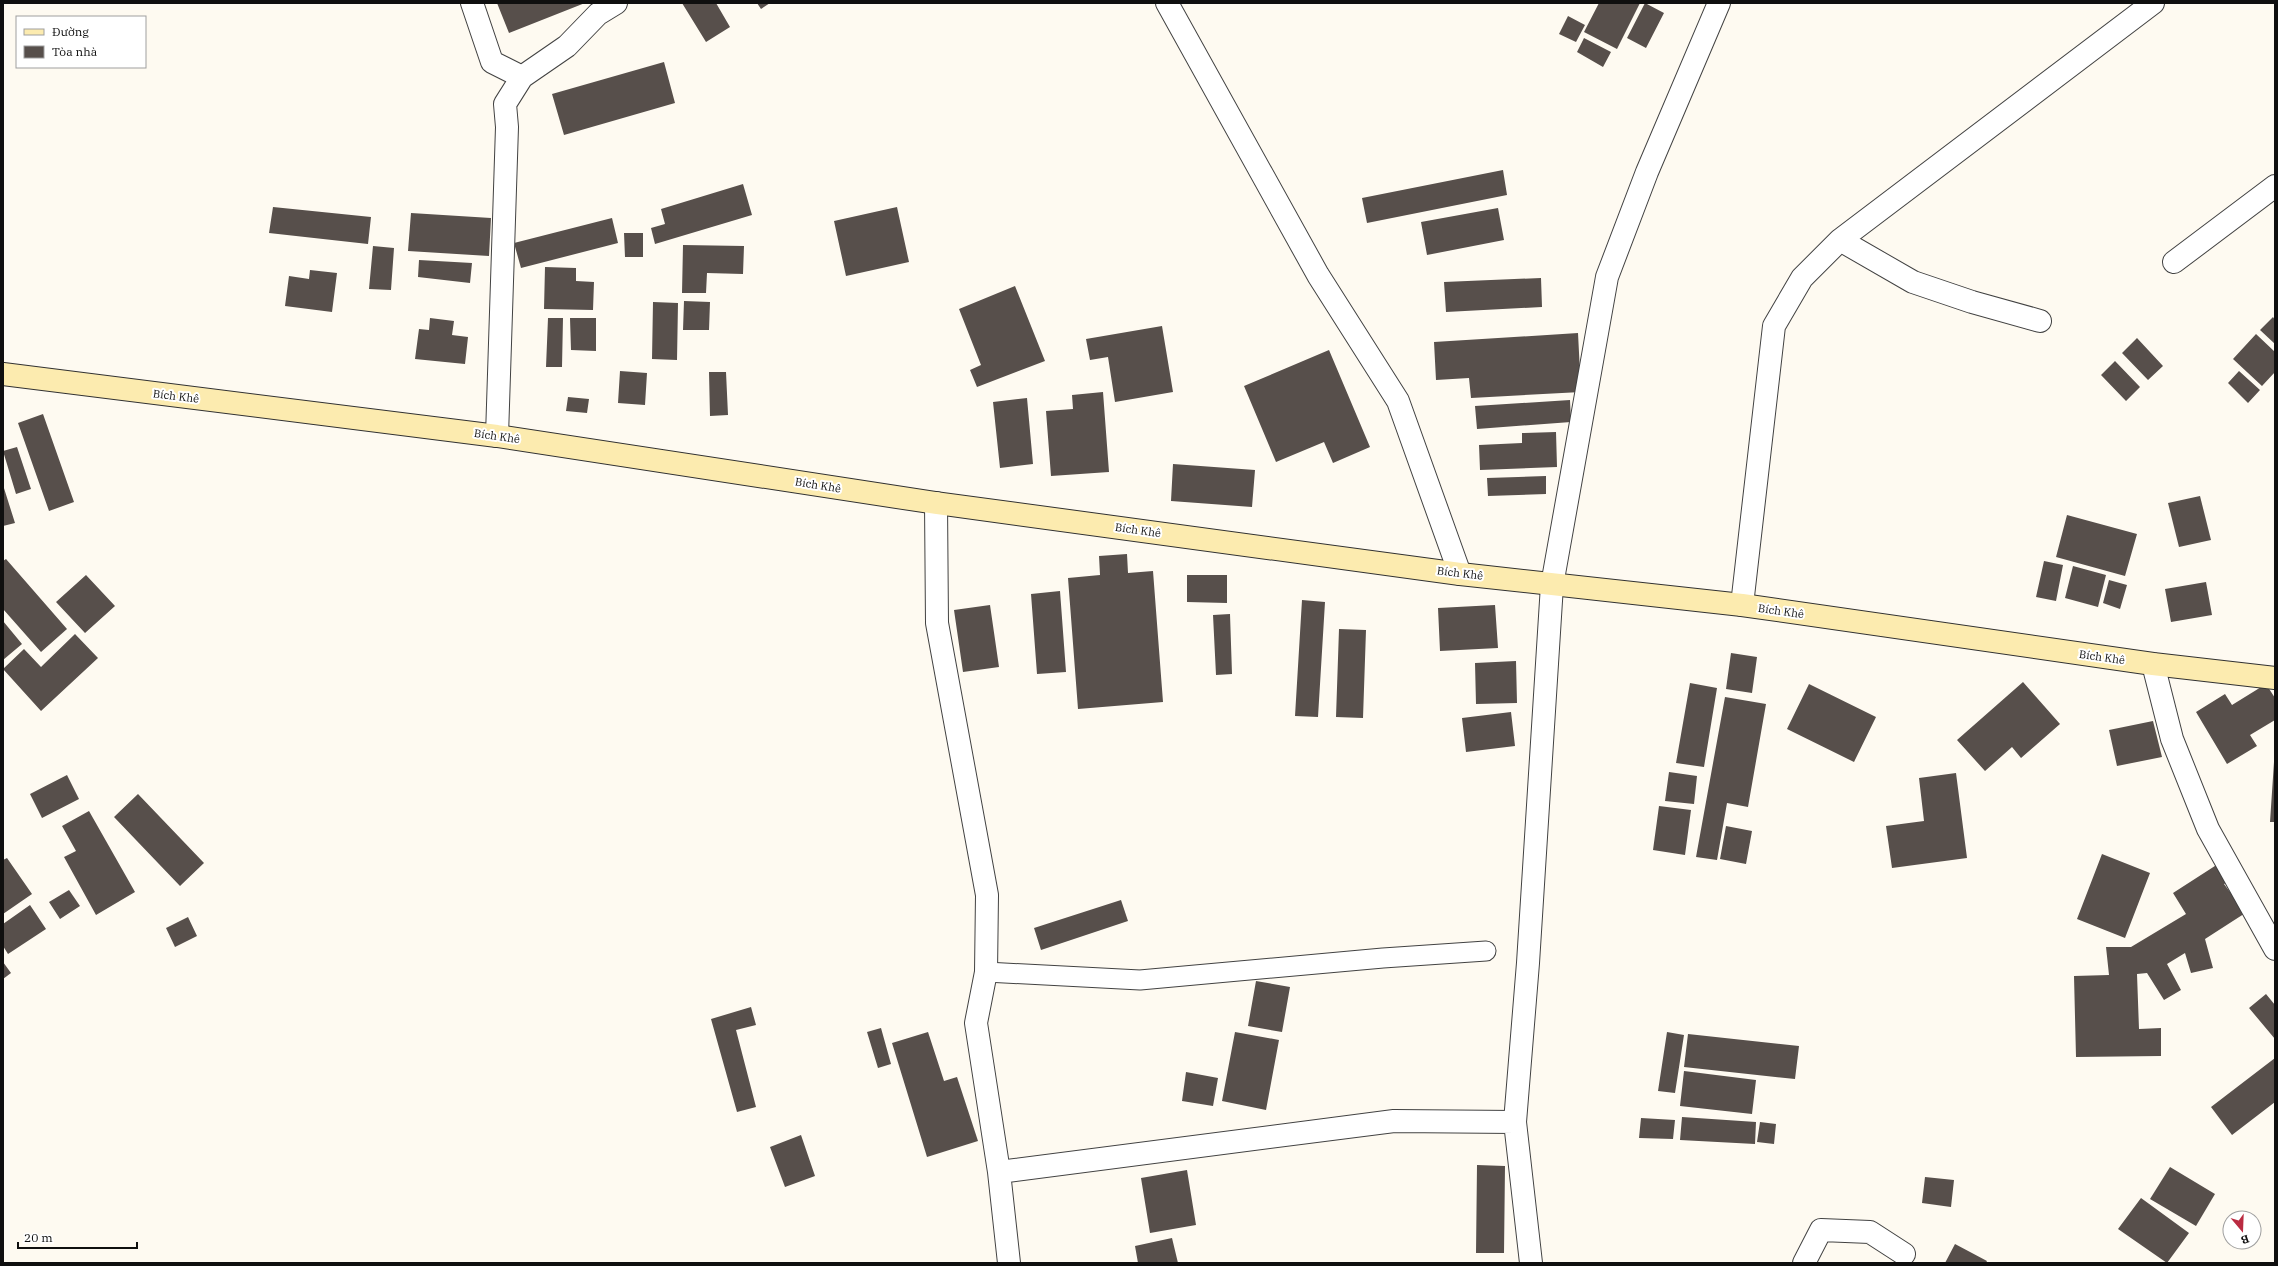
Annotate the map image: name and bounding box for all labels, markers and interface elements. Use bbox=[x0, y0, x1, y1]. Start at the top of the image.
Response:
legend bbox=[16, 16, 146, 68]
text: Đường bbox=[52, 24, 89, 39]
text: Tòa nhà bbox=[52, 44, 98, 59]
street label: Bích Khê bbox=[152, 386, 200, 406]
street label: Bích Khê bbox=[473, 426, 521, 446]
street label: Bích Khê bbox=[794, 474, 842, 496]
street label: Bích Khê bbox=[1114, 520, 1162, 540]
street label: Bích Khê bbox=[1436, 563, 1484, 583]
street label: Bích Khê bbox=[1757, 601, 1805, 621]
street label: Bích Khê bbox=[2078, 647, 2126, 667]
north arrow bbox=[2222, 1210, 2262, 1250]
scale bar bbox=[18, 1224, 137, 1250]
text: 20 m bbox=[24, 1230, 53, 1245]
text: B bbox=[2239, 1232, 2251, 1247]

